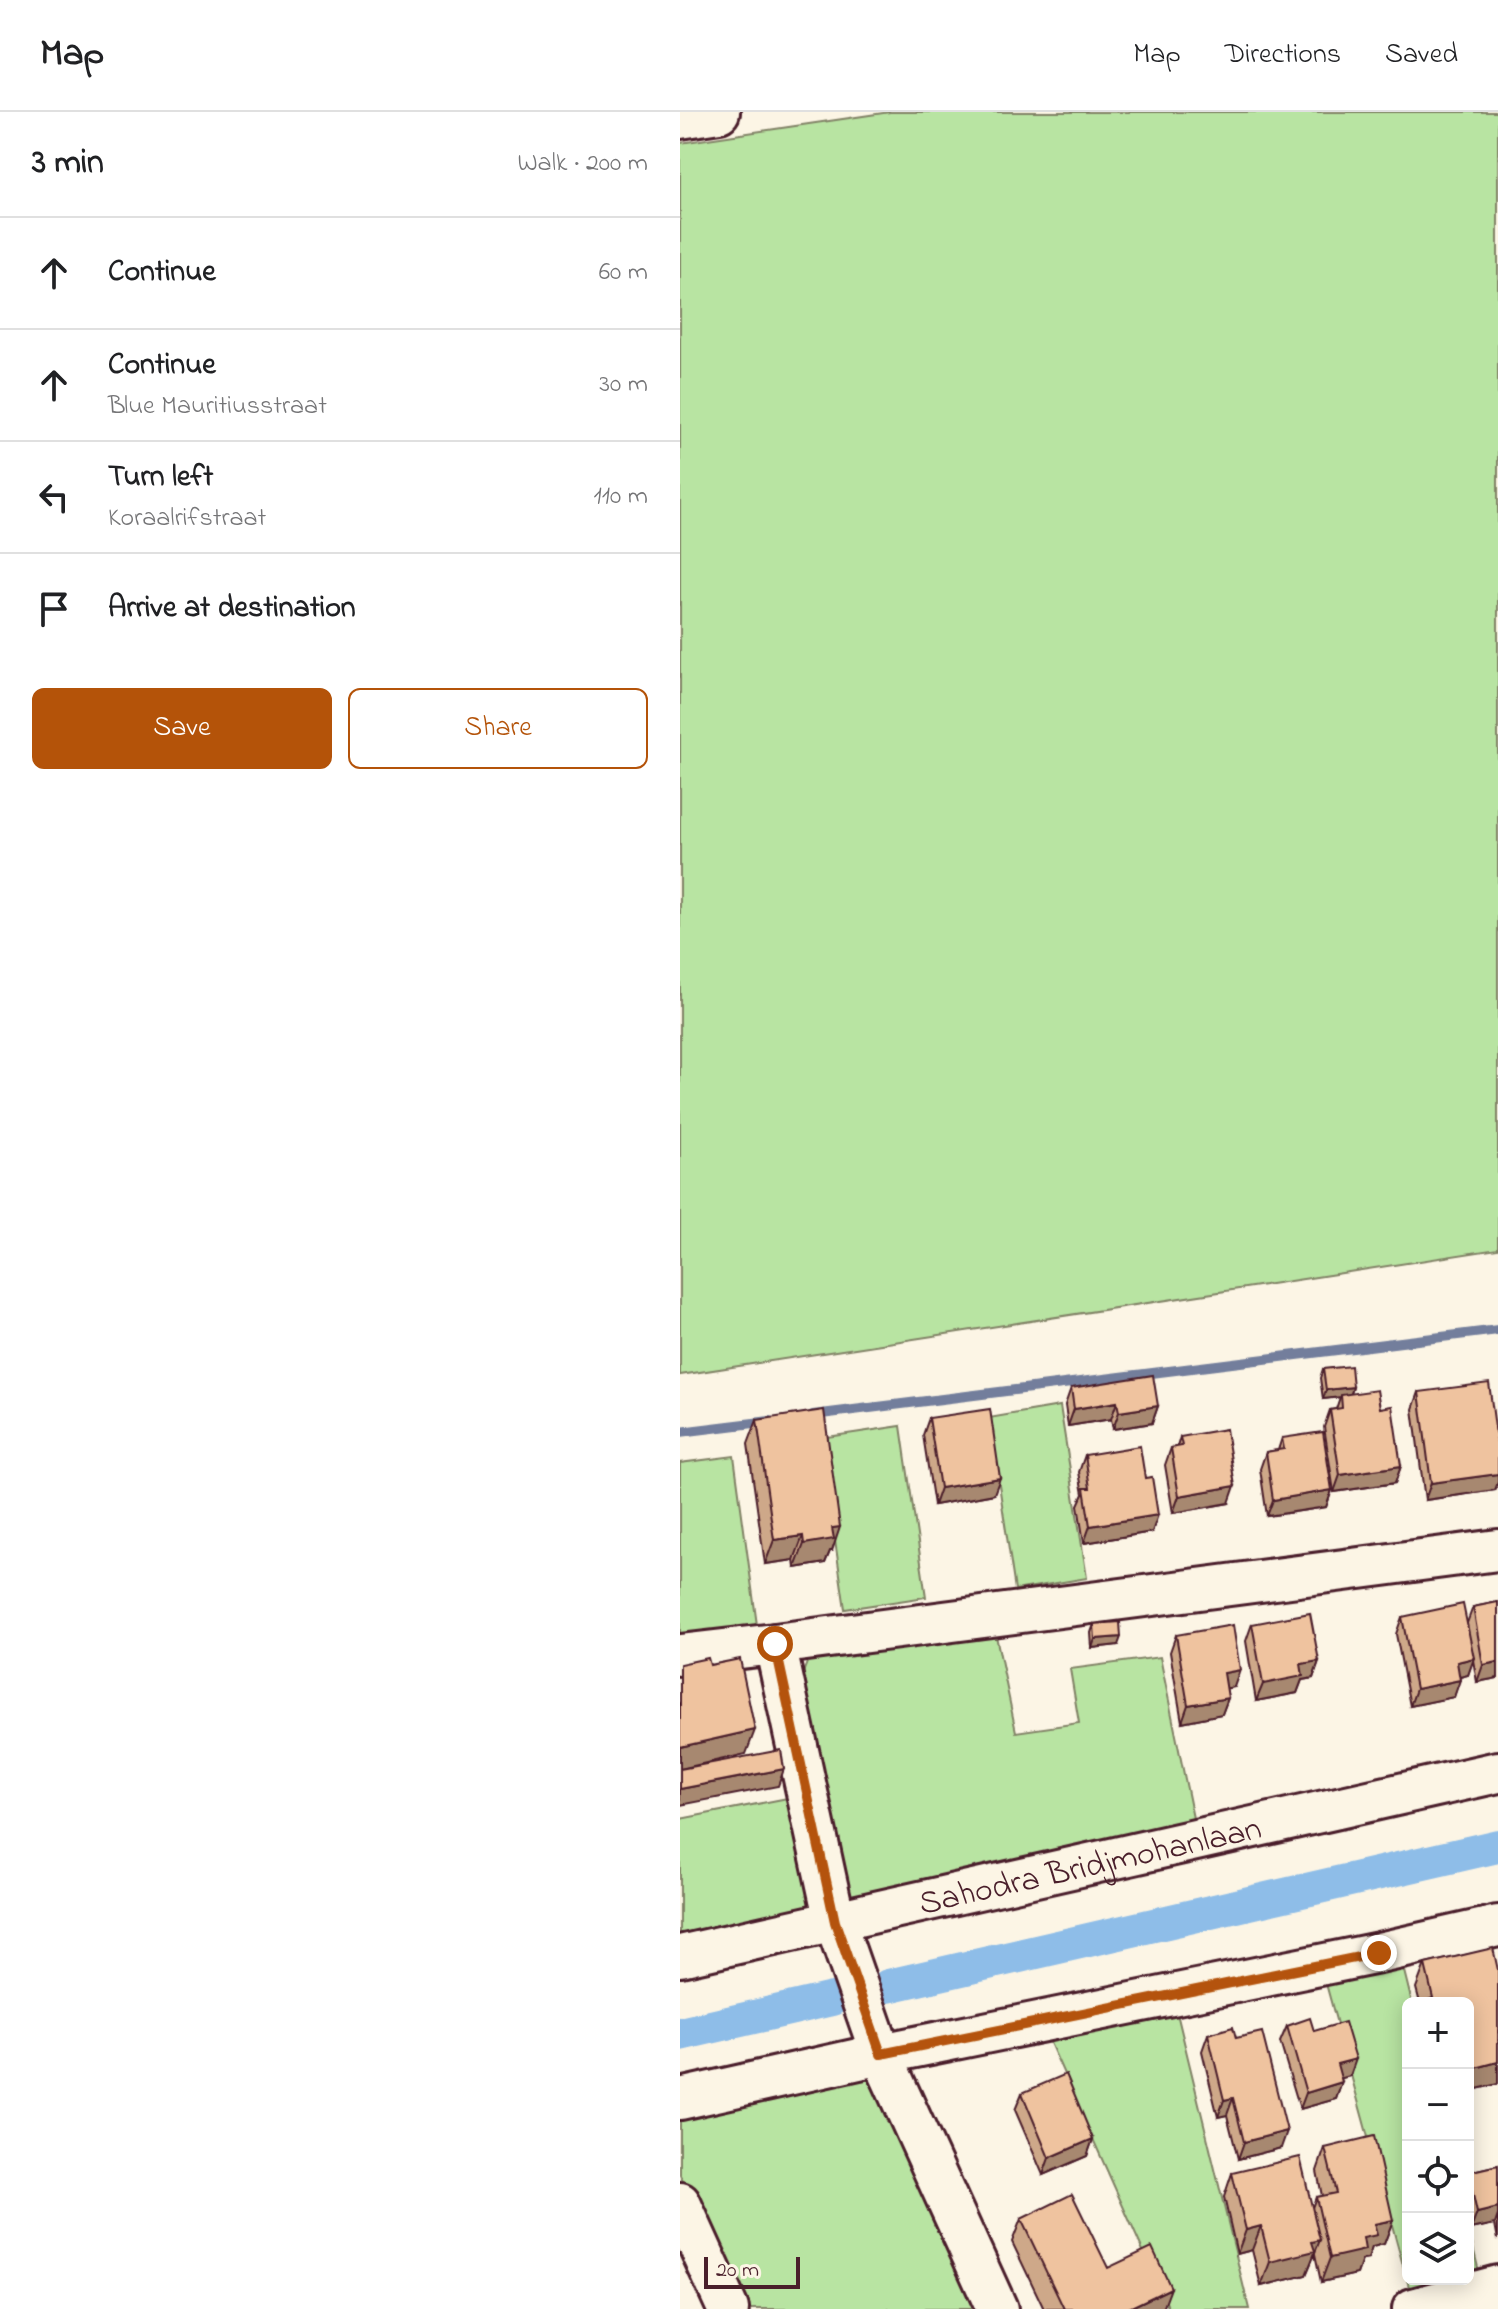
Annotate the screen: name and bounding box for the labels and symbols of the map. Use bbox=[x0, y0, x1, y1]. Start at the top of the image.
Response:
route start bbox=[757, 1626, 793, 1662]
street label: Sahodra Bridjmohanlaan bbox=[915, 1805, 1267, 1930]
route end bbox=[1361, 1935, 1397, 1971]
scale bar bbox=[704, 2253, 800, 2289]

